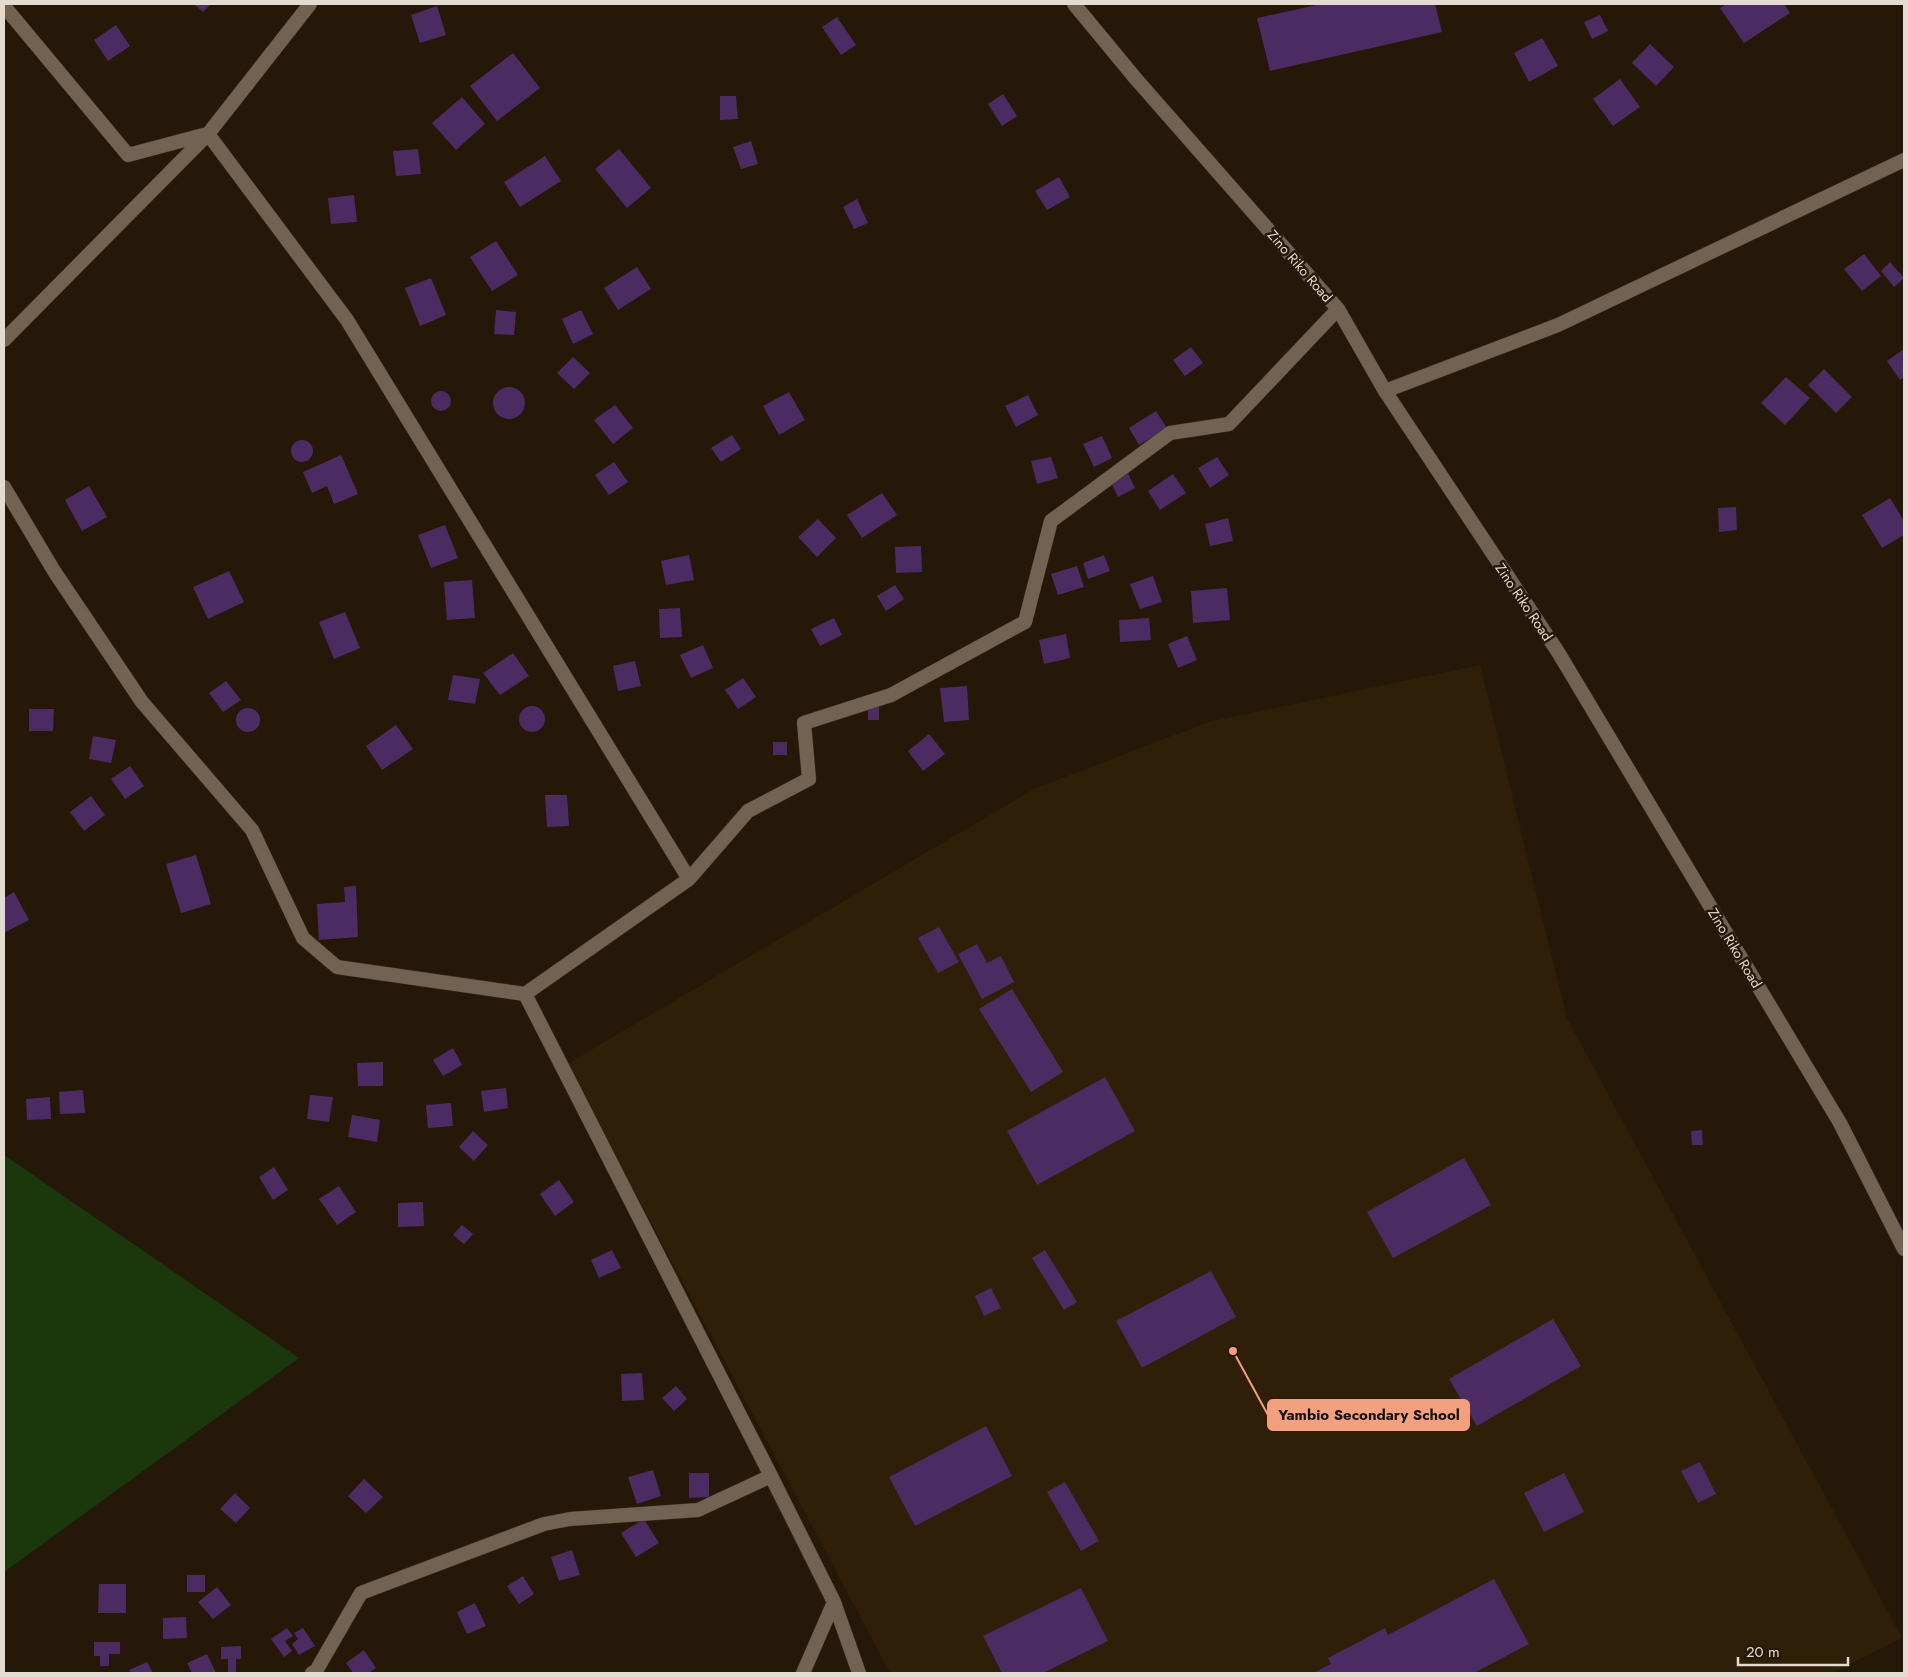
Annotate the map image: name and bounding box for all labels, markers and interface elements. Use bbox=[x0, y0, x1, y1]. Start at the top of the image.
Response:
street label: Zino Riko Road bbox=[1263, 226, 1337, 306]
street label: Zino Riko Road bbox=[1491, 559, 1557, 645]
street label: Zino Riko Road bbox=[1703, 904, 1767, 992]
callout: Yambio Secondary School bbox=[1268, 1400, 1469, 1430]
text: Yambio Secondary School bbox=[1277, 1404, 1460, 1426]
scale bar bbox=[1738, 1634, 1848, 1666]
text: 20 m bbox=[1746, 1641, 1780, 1663]

